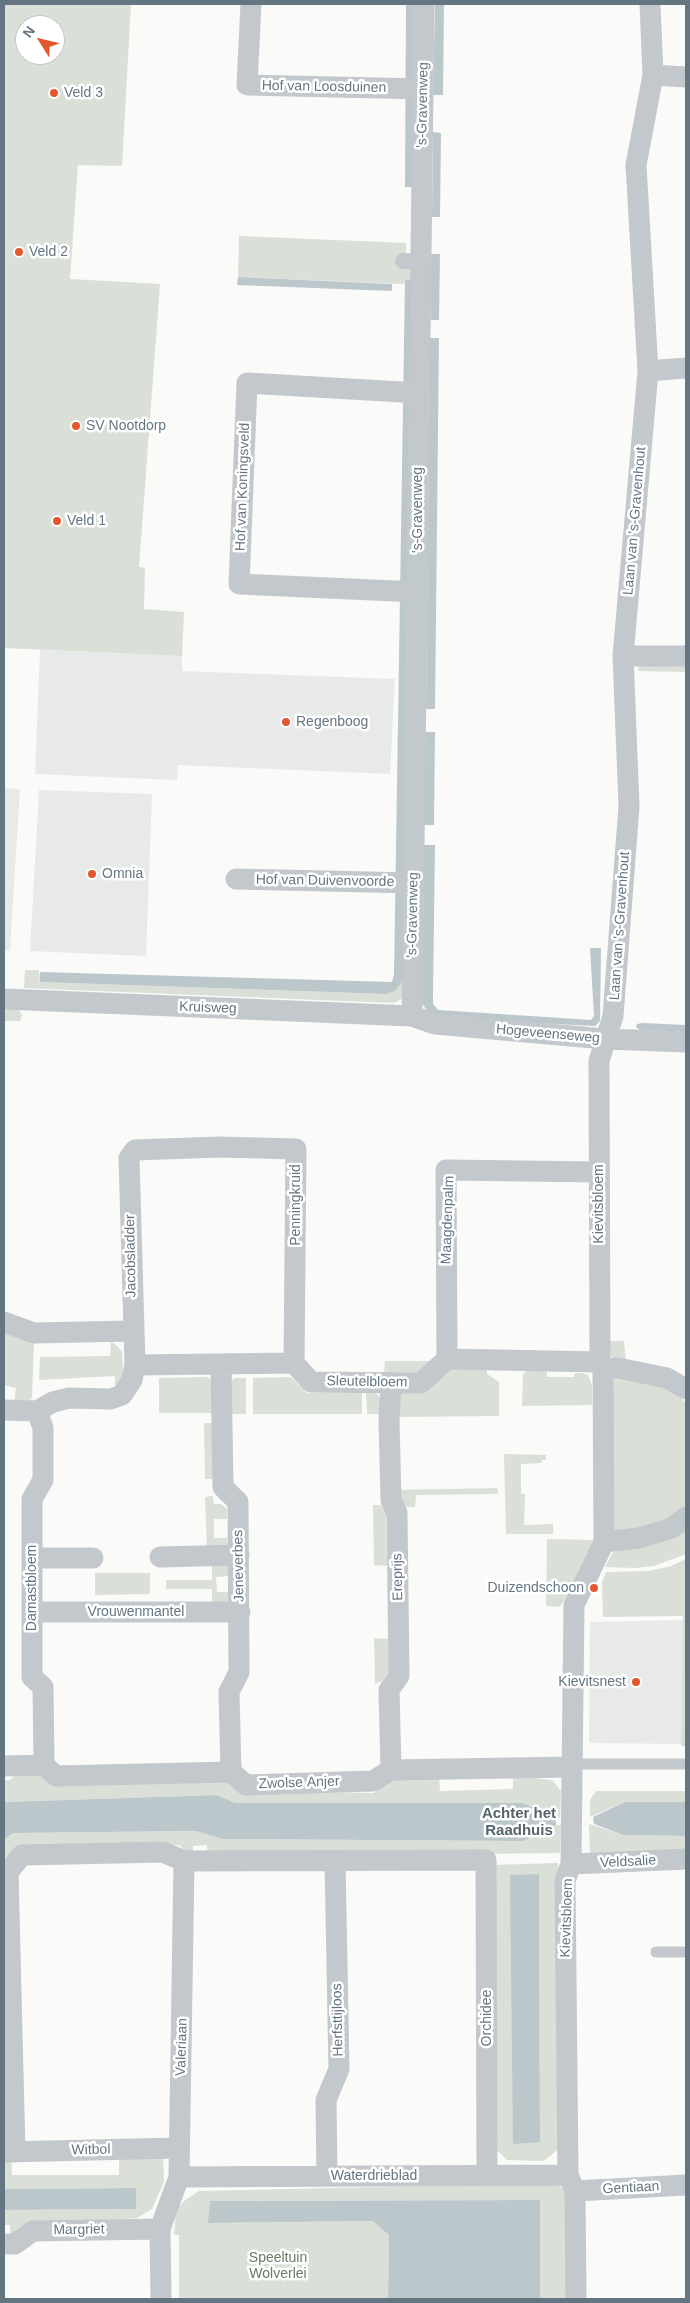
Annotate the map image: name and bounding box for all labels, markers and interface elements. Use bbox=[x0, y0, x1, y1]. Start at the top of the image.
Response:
north arrow bbox=[15, 15, 65, 65]
text: N bbox=[19, 23, 38, 41]
street label: 's-Gravenweg bbox=[414, 62, 432, 148]
street label: Hof van Loosduinen bbox=[262, 78, 386, 96]
place label: Veld 3 bbox=[64, 85, 103, 101]
marker: Veld 3 bbox=[48, 87, 60, 99]
place label: Veld 2 bbox=[29, 244, 68, 260]
marker: Veld 2 bbox=[13, 246, 25, 258]
place label: SV Nootdorp bbox=[86, 418, 166, 434]
marker: SV Nootdorp bbox=[70, 420, 82, 432]
street label: Hof van Koningsveld bbox=[232, 423, 254, 551]
street label: Laan van 's-Gravenhout bbox=[620, 446, 650, 596]
street label: 's-Gravenweg bbox=[410, 467, 426, 553]
place label: Veld 1 bbox=[67, 513, 106, 529]
marker: Veld 1 bbox=[51, 515, 63, 527]
place label: Regenboog bbox=[296, 714, 368, 730]
marker: Regenboog bbox=[280, 716, 292, 728]
street label: Laan van 's-Gravenhout bbox=[606, 851, 634, 1001]
place label: Omnia bbox=[102, 866, 143, 882]
marker: Omnia bbox=[86, 868, 98, 880]
street label: Hof van Duivenvoorde bbox=[256, 871, 394, 891]
street label: 's-Gravenweg bbox=[404, 872, 422, 958]
street label: Kruisweg bbox=[179, 999, 237, 1017]
street label: Hogeveenseweg bbox=[495, 1021, 601, 1047]
street label: Penningkruid bbox=[288, 1164, 304, 1246]
street label: Kievitsbloem bbox=[591, 1164, 607, 1244]
street label: Maagdenpalm bbox=[438, 1175, 458, 1265]
street label: Jacobsladder bbox=[122, 1214, 140, 1298]
street label: Sleutelbloem bbox=[326, 1373, 408, 1391]
street label: Jeneverbes bbox=[230, 1530, 248, 1602]
street label: Damastbloem bbox=[24, 1545, 40, 1631]
street label: Ereprijs bbox=[389, 1553, 407, 1601]
place label: Duizendschoon bbox=[487, 1580, 584, 1596]
marker: Duizendschoon bbox=[588, 1582, 600, 1594]
street label: Vrouwenmantel bbox=[88, 1604, 184, 1620]
place label: Kievitsnest bbox=[558, 1674, 626, 1690]
marker: Kievitsnest bbox=[630, 1676, 642, 1688]
street label: Zwolse Anjer bbox=[258, 1773, 340, 1793]
district label: Achter het Raadhuis bbox=[482, 1805, 556, 1840]
street label: Veldsalie bbox=[600, 1852, 656, 1872]
street label: Kievitsbloem bbox=[557, 1878, 577, 1958]
street label: Herfsttijloos bbox=[329, 1983, 347, 2057]
street label: Orchidee bbox=[479, 1990, 495, 2046]
street label: Valeriaan bbox=[173, 2018, 191, 2076]
street label: Witbol bbox=[71, 2141, 111, 2159]
street label: Waterdrieblad bbox=[331, 2168, 417, 2184]
street label: Gentiaan bbox=[602, 2178, 660, 2198]
street label: Margriet bbox=[53, 2221, 105, 2239]
park label: Speeltuin Wolverlei bbox=[249, 2250, 307, 2282]

